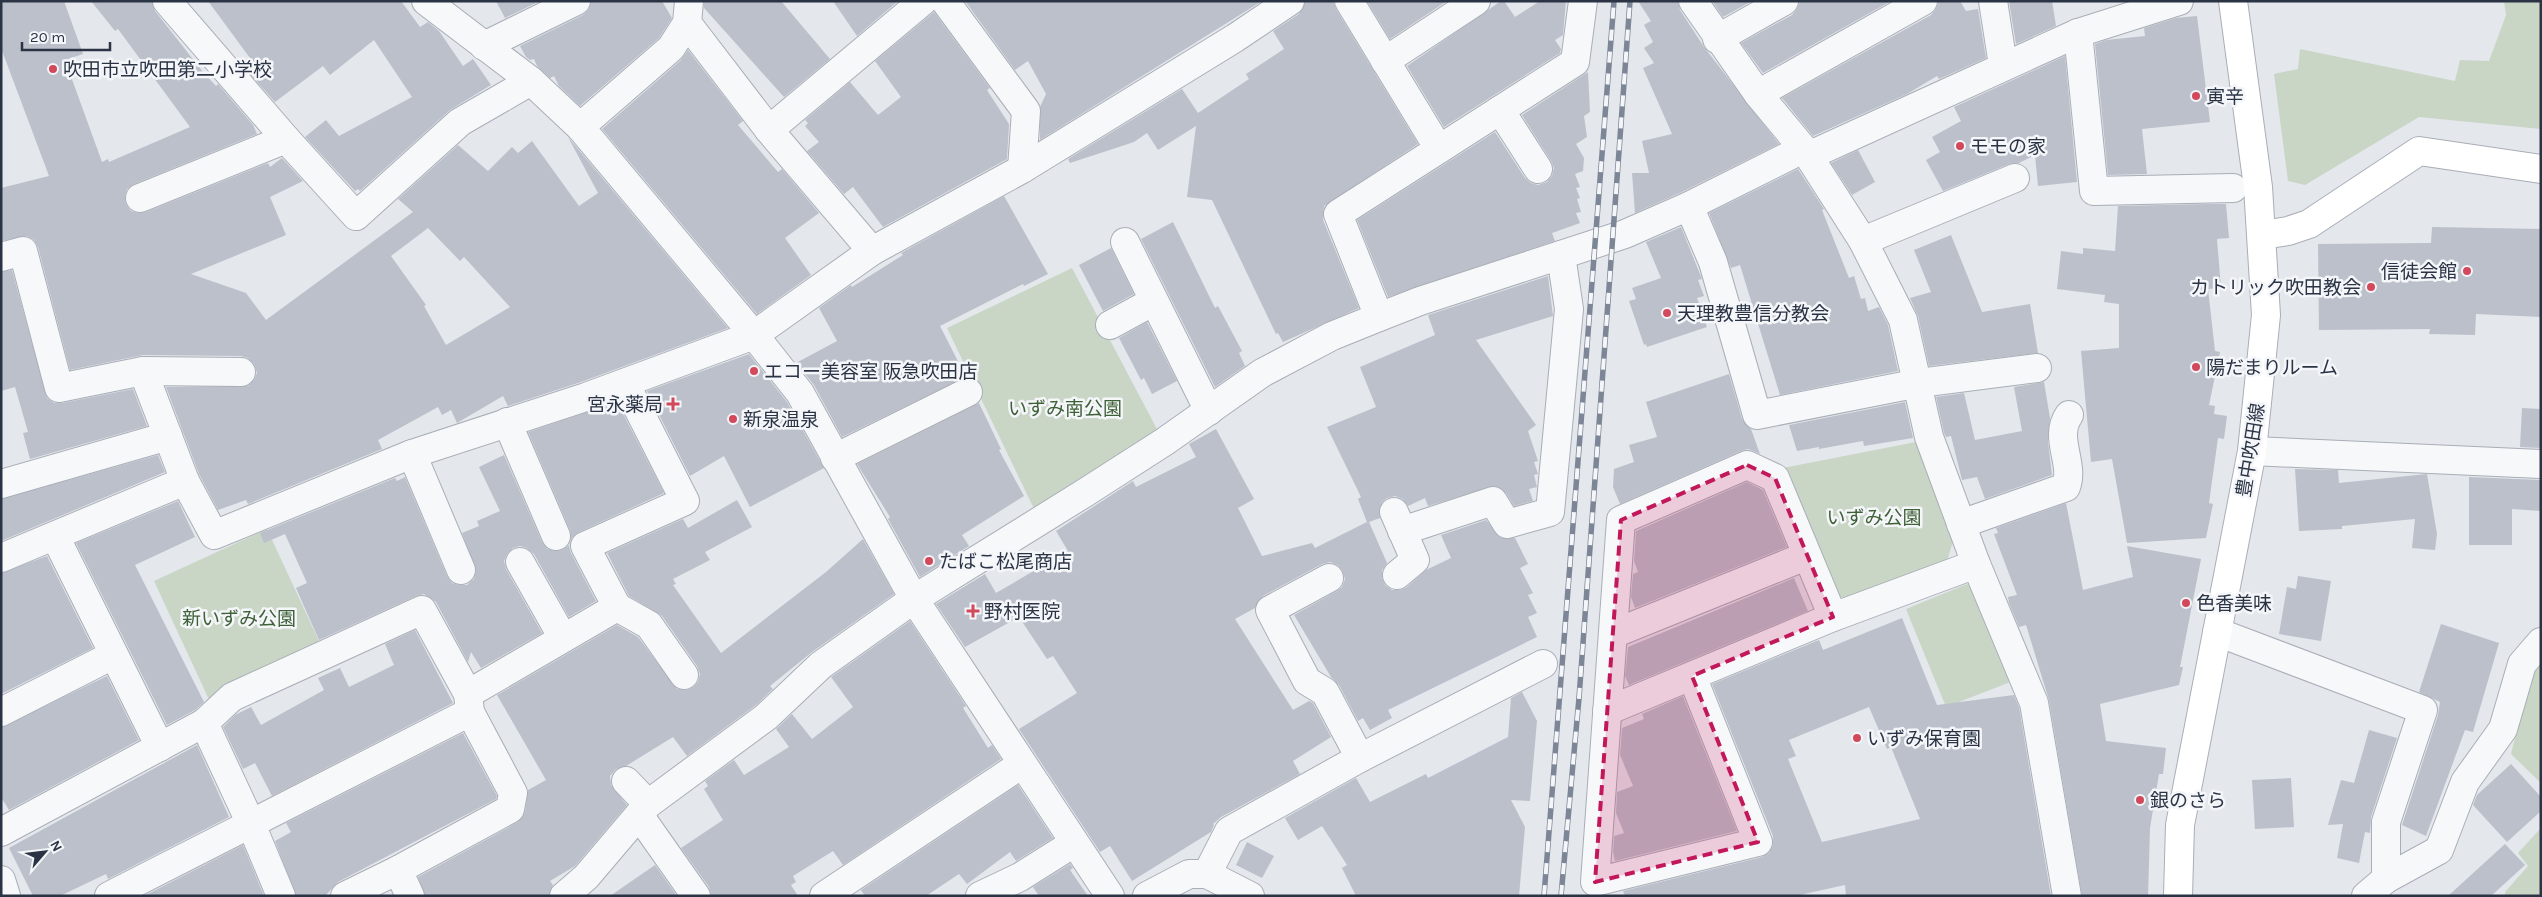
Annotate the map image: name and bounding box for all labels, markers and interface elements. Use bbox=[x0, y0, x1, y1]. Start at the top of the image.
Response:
scale bar bbox=[22, 20, 110, 52]
text: 20 m bbox=[30, 28, 65, 46]
place label: 吹田市立吹田第二小学校 bbox=[63, 59, 272, 81]
marker: 吹田市立吹田第二小学校 bbox=[47, 63, 59, 75]
place label: 寅辛 bbox=[2206, 86, 2244, 108]
marker: 寅辛 bbox=[2190, 90, 2202, 102]
place label: モモの家 bbox=[1970, 136, 2046, 158]
marker: モモの家 bbox=[1954, 140, 1966, 152]
place label: 信徒会館 bbox=[2381, 261, 2457, 283]
marker: 信徒会館 bbox=[2461, 265, 2473, 277]
place label: カトリック吹田教会 bbox=[2190, 277, 2361, 299]
marker: カトリック吹田教会 bbox=[2365, 281, 2377, 293]
place label: 天理教豊信分教会 bbox=[1677, 303, 1829, 325]
marker: 天理教豊信分教会 bbox=[1661, 307, 1673, 319]
place label: 陽だまりルーム bbox=[2206, 357, 2338, 379]
place label: エコー美容室 阪急吹田店 bbox=[764, 361, 978, 383]
marker: 陽だまりルーム bbox=[2190, 361, 2202, 373]
marker: エコー美容室 阪急吹田店 bbox=[748, 365, 760, 377]
place label: 宮永薬局 bbox=[587, 394, 663, 416]
marker: 宮永薬局 bbox=[667, 398, 679, 410]
park label: いずみ南公園 bbox=[1008, 398, 1122, 420]
street label: 豊中吹田線 bbox=[2233, 402, 2269, 499]
place label: 新泉温泉 bbox=[743, 409, 819, 431]
marker: 新泉温泉 bbox=[727, 413, 739, 425]
park label: いずみ公園 bbox=[1826, 507, 1922, 529]
place label: たばこ松尾商店 bbox=[939, 551, 1072, 573]
marker: たばこ松尾商店 bbox=[923, 555, 935, 567]
place label: 色香美味 bbox=[2196, 593, 2272, 615]
marker: 色香美味 bbox=[2180, 597, 2192, 609]
place label: 野村医院 bbox=[984, 601, 1060, 623]
marker: 野村医院 bbox=[966, 604, 980, 618]
park label: 新いずみ公園 bbox=[182, 608, 296, 630]
place label: いずみ保育園 bbox=[1867, 728, 1981, 750]
marker: いずみ保育園 bbox=[1851, 732, 1863, 744]
place label: 銀のさら bbox=[2150, 790, 2226, 812]
marker: 銀のさら bbox=[2134, 794, 2146, 806]
north arrow bbox=[20, 827, 70, 877]
text: N bbox=[46, 838, 66, 855]

